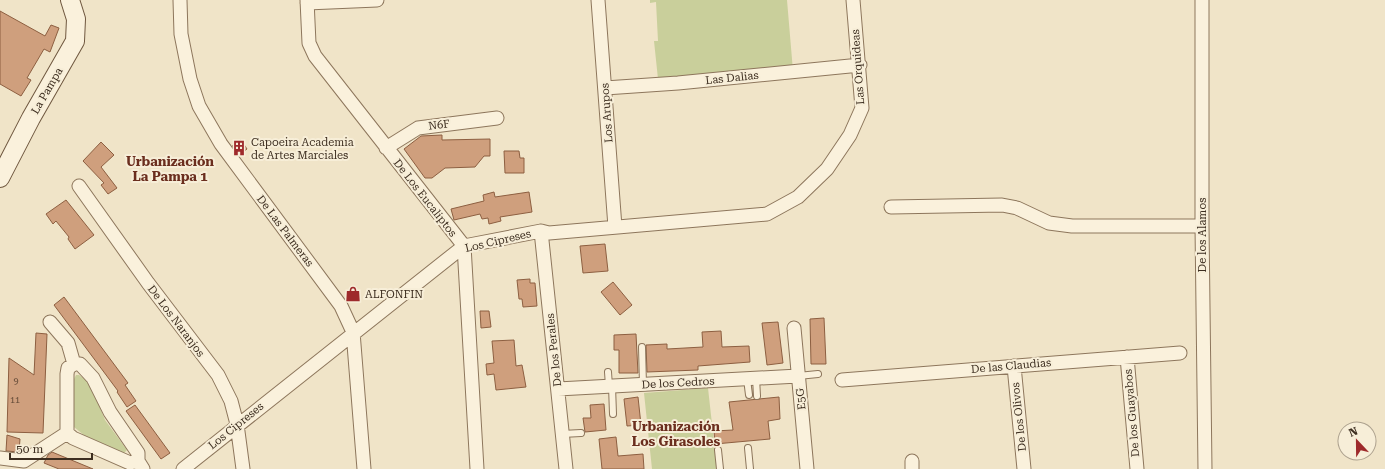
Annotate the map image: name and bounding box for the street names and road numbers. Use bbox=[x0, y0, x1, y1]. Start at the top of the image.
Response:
street label: Las Orquideas bbox=[849, 29, 867, 105]
street label: La Pampa bbox=[28, 65, 66, 117]
street label: Las Dalias bbox=[705, 69, 759, 87]
street label: Los Arupos bbox=[598, 83, 616, 143]
street label: N6F bbox=[428, 117, 451, 133]
street label: De Los Eucaliptos bbox=[391, 157, 459, 239]
street label: De Las Palmeras bbox=[254, 193, 316, 269]
street label: De los Alamos bbox=[1196, 198, 1209, 272]
street label: Los Cipreses bbox=[464, 227, 532, 255]
street label: De Los Naranjos bbox=[145, 283, 207, 359]
street label: De los Perales bbox=[544, 313, 564, 387]
street label: De las Claudias bbox=[970, 356, 1052, 376]
street label: De los Guayabos bbox=[1122, 368, 1142, 458]
street label: De los Cedros bbox=[641, 375, 715, 391]
street label: De los Olivos bbox=[1009, 382, 1029, 452]
street label: E5G bbox=[793, 387, 809, 410]
street label: Los Cipreses bbox=[206, 400, 266, 452]

